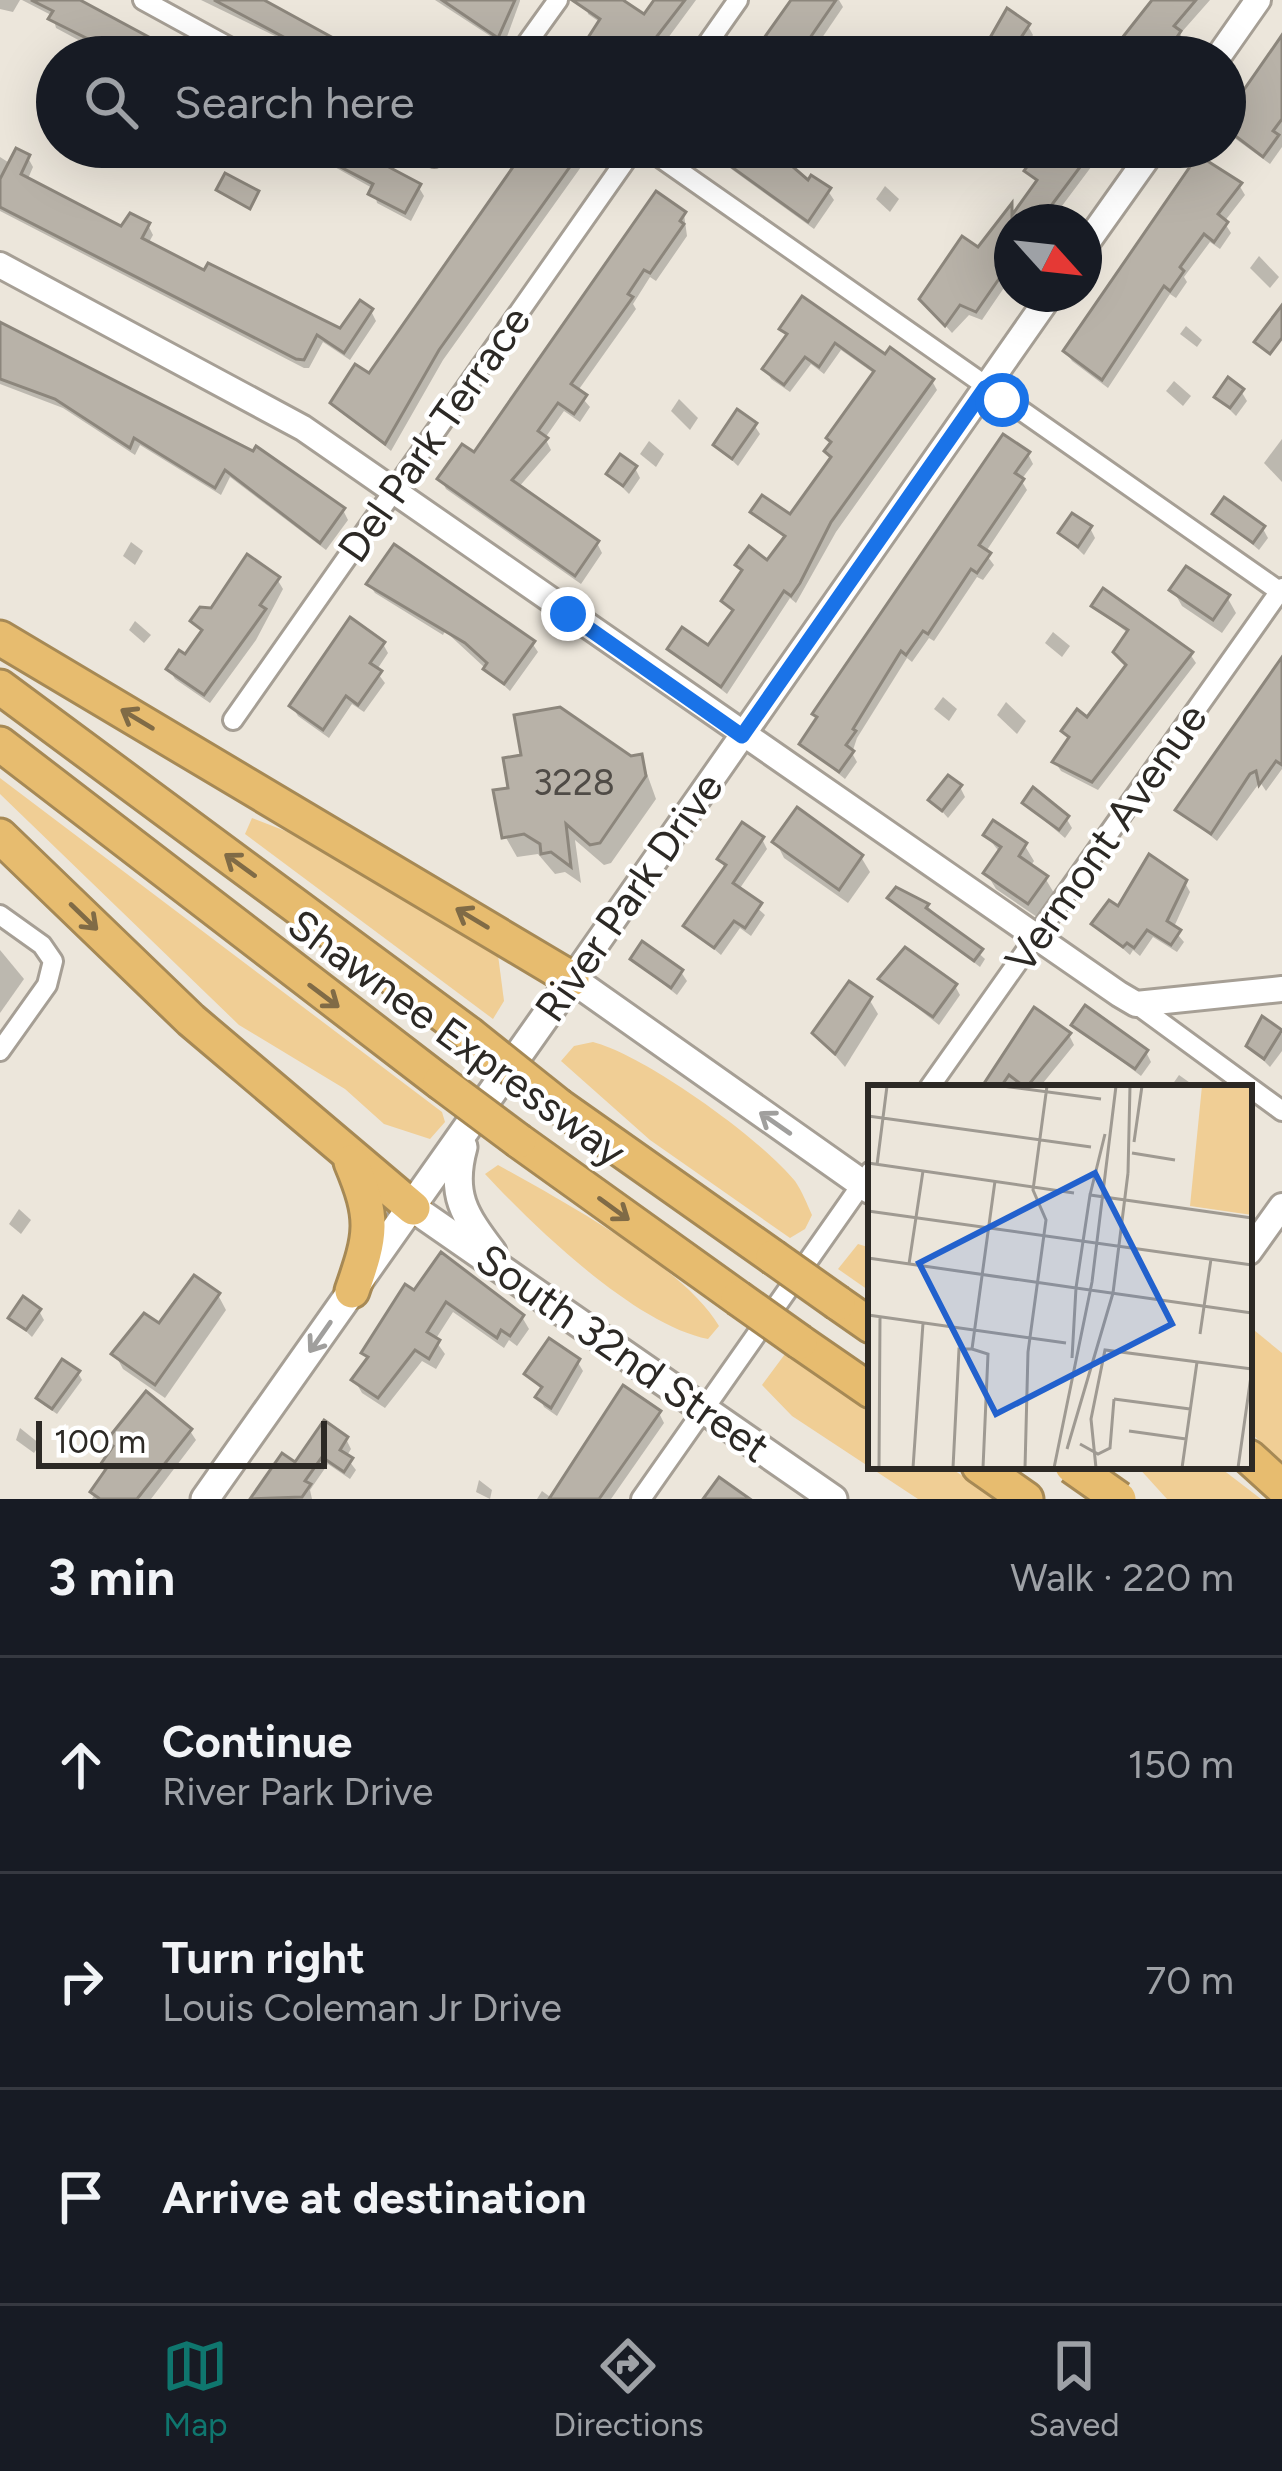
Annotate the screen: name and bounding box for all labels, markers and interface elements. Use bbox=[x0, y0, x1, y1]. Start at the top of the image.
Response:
search box bbox=[36, 36, 1246, 168]
icon: search bbox=[78, 69, 144, 135]
text: Search here bbox=[174, 75, 414, 129]
north arrow bbox=[994, 204, 1102, 312]
street label: Del Park Terrace bbox=[327, 296, 541, 572]
route start bbox=[975, 373, 1029, 427]
route end bbox=[541, 587, 595, 641]
street label: Vermont Avenue bbox=[994, 694, 1218, 982]
one-way arrow bbox=[120, 707, 154, 731]
house number: 3228 bbox=[533, 761, 615, 804]
street label: River Park Drive bbox=[524, 763, 734, 1031]
one-way arrow bbox=[224, 852, 257, 878]
street label: Shawnee Expressway bbox=[278, 898, 636, 1178]
one-way arrow bbox=[69, 902, 99, 930]
one-way arrow bbox=[456, 906, 490, 930]
one-way arrow bbox=[307, 983, 340, 1009]
inset map bbox=[868, 1085, 1252, 1469]
one-way arrow bbox=[759, 1111, 792, 1136]
one-way arrow bbox=[597, 1196, 630, 1221]
street label: South 32nd Street bbox=[467, 1233, 779, 1473]
one-way arrow bbox=[308, 1319, 333, 1353]
scale bar bbox=[36, 1415, 327, 1468]
text: 100 m bbox=[54, 1422, 146, 1461]
text: 3 min bbox=[48, 1547, 175, 1608]
text: Walk · 220 m bbox=[1010, 1554, 1234, 1601]
text: Continue bbox=[162, 1714, 352, 1768]
icon: ahead bbox=[48, 1732, 114, 1798]
text: 150 m bbox=[1128, 1741, 1234, 1788]
text: River Park Drive bbox=[162, 1768, 433, 1815]
text: Turn right bbox=[162, 1930, 365, 1984]
icon: right bbox=[48, 1948, 114, 2014]
text: 70 m bbox=[1145, 1957, 1234, 2004]
text: Louis Coleman Jr Drive bbox=[162, 1984, 562, 2031]
icon: arrive bbox=[48, 2164, 114, 2230]
text: Arrive at destination bbox=[162, 2170, 586, 2224]
tab: Map bbox=[162, 2333, 228, 2444]
tab: Directions bbox=[553, 2333, 704, 2444]
tab: Saved bbox=[1029, 2333, 1120, 2444]

